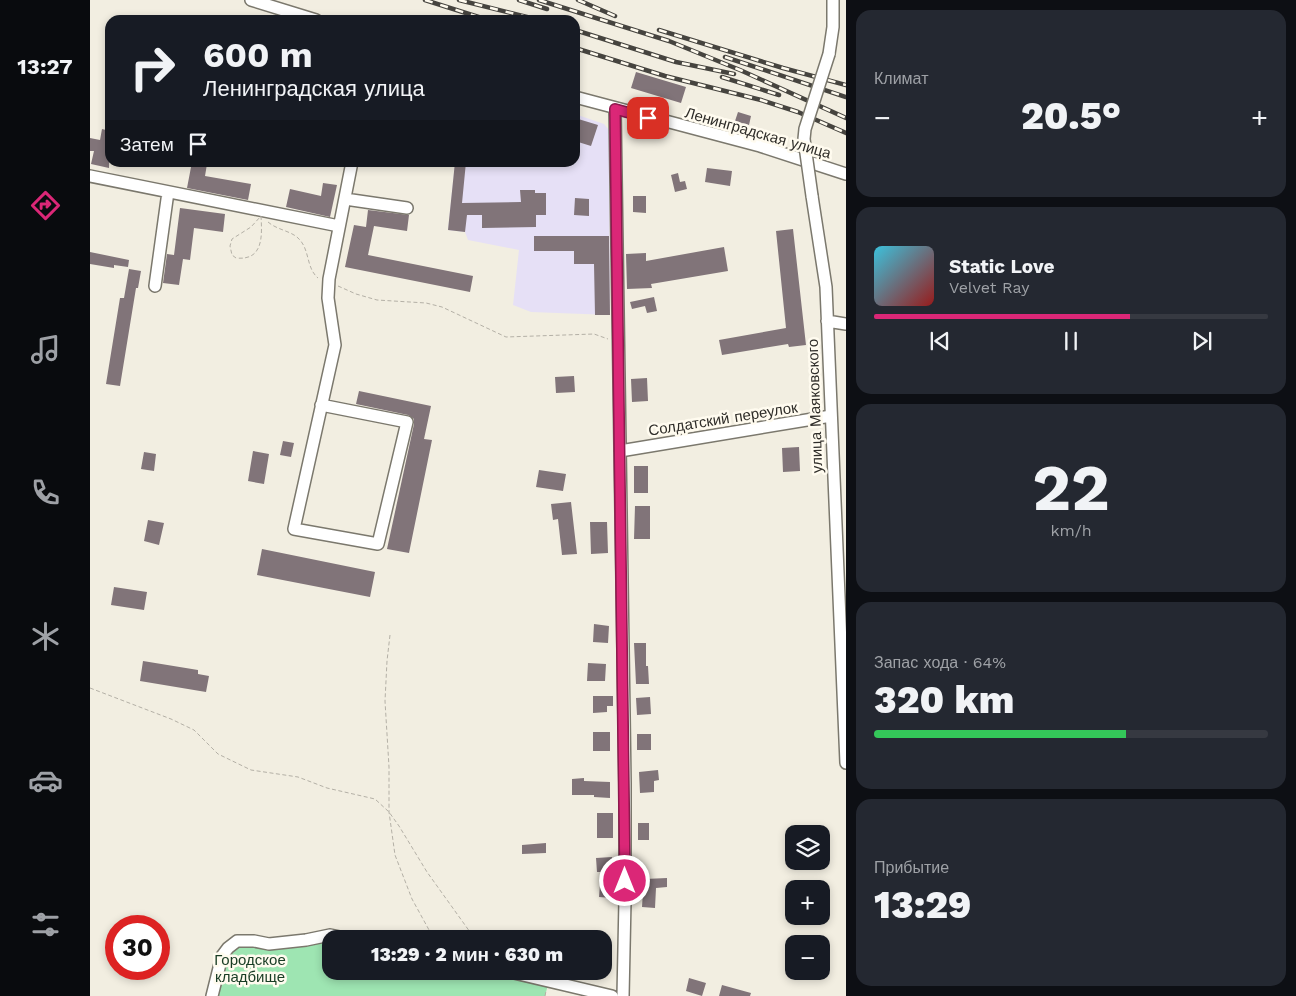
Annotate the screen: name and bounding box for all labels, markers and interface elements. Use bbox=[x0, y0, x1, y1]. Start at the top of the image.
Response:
text: 600 m bbox=[203, 34, 313, 76]
icon: right bbox=[120, 35, 185, 100]
text: 13:27 bbox=[17, 54, 73, 79]
text: Климат bbox=[874, 69, 928, 88]
text: Ленинградская улица bbox=[203, 76, 425, 101]
text: 20.5° bbox=[1021, 94, 1121, 138]
pin bbox=[627, 97, 669, 139]
text: − bbox=[874, 101, 891, 134]
text: + bbox=[1251, 101, 1268, 134]
icon: arrive bbox=[634, 104, 662, 132]
street label: Ленинградская улица bbox=[683, 104, 834, 163]
icon: arrive bbox=[184, 130, 212, 158]
text: Затем bbox=[120, 133, 174, 156]
icon: directions bbox=[28, 188, 63, 223]
text: Static Love bbox=[949, 255, 1054, 278]
text: Velvet Ray bbox=[949, 278, 1029, 297]
icon: previous bbox=[926, 327, 954, 355]
icon: pause bbox=[1057, 327, 1085, 355]
icon: next bbox=[1188, 327, 1216, 355]
icon: music bbox=[28, 332, 63, 367]
street label: улица Маяковского bbox=[804, 339, 826, 473]
street label: Солдатский переулок bbox=[647, 398, 799, 440]
text: 22 bbox=[1032, 450, 1110, 526]
icon: phone bbox=[28, 475, 63, 510]
text: km/h bbox=[1050, 521, 1092, 540]
icon: climate bbox=[28, 619, 63, 654]
text: Запас хода · 64% bbox=[874, 653, 1006, 672]
text: 320 km bbox=[874, 678, 1014, 722]
icon: car bbox=[28, 763, 63, 798]
map controls bbox=[785, 825, 830, 980]
button: layers bbox=[785, 825, 830, 870]
position arrow bbox=[598, 854, 650, 906]
text: Прибытие bbox=[874, 858, 949, 877]
button: + bbox=[785, 880, 830, 925]
text: 13:29 bbox=[874, 883, 971, 927]
icon: filters bbox=[28, 907, 63, 942]
speed limit sign: 30 bbox=[105, 915, 170, 980]
button: − bbox=[785, 935, 830, 980]
text: 13:29 · 2 мин · 630 m bbox=[371, 943, 563, 966]
park label: Городское кладбище bbox=[214, 951, 286, 986]

